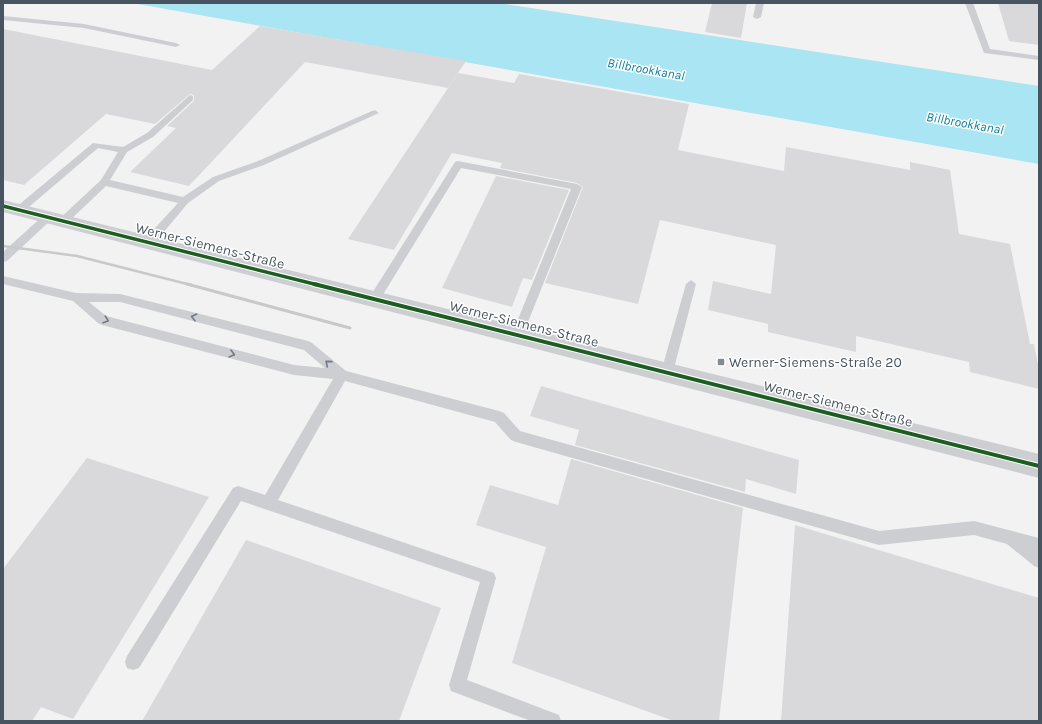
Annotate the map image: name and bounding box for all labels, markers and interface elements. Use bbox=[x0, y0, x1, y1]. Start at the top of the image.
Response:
water label: Billbrookkanal bbox=[606, 55, 686, 83]
water label: Billbrookkanal bbox=[925, 109, 1005, 137]
street label: Werner-Siemens-Straße bbox=[134, 219, 286, 273]
street label: Werner-Siemens-Straße bbox=[448, 297, 600, 351]
one-way arrow bbox=[191, 313, 198, 322]
one-way arrow bbox=[103, 316, 110, 324]
one-way arrow bbox=[229, 349, 235, 357]
place label: Werner-Siemens-Straße 20 bbox=[729, 354, 902, 371]
marker: Werner-Siemens-Straße 20 bbox=[716, 357, 726, 367]
one-way arrow bbox=[326, 361, 333, 368]
street label: Werner-Siemens-Straße bbox=[762, 377, 914, 431]

